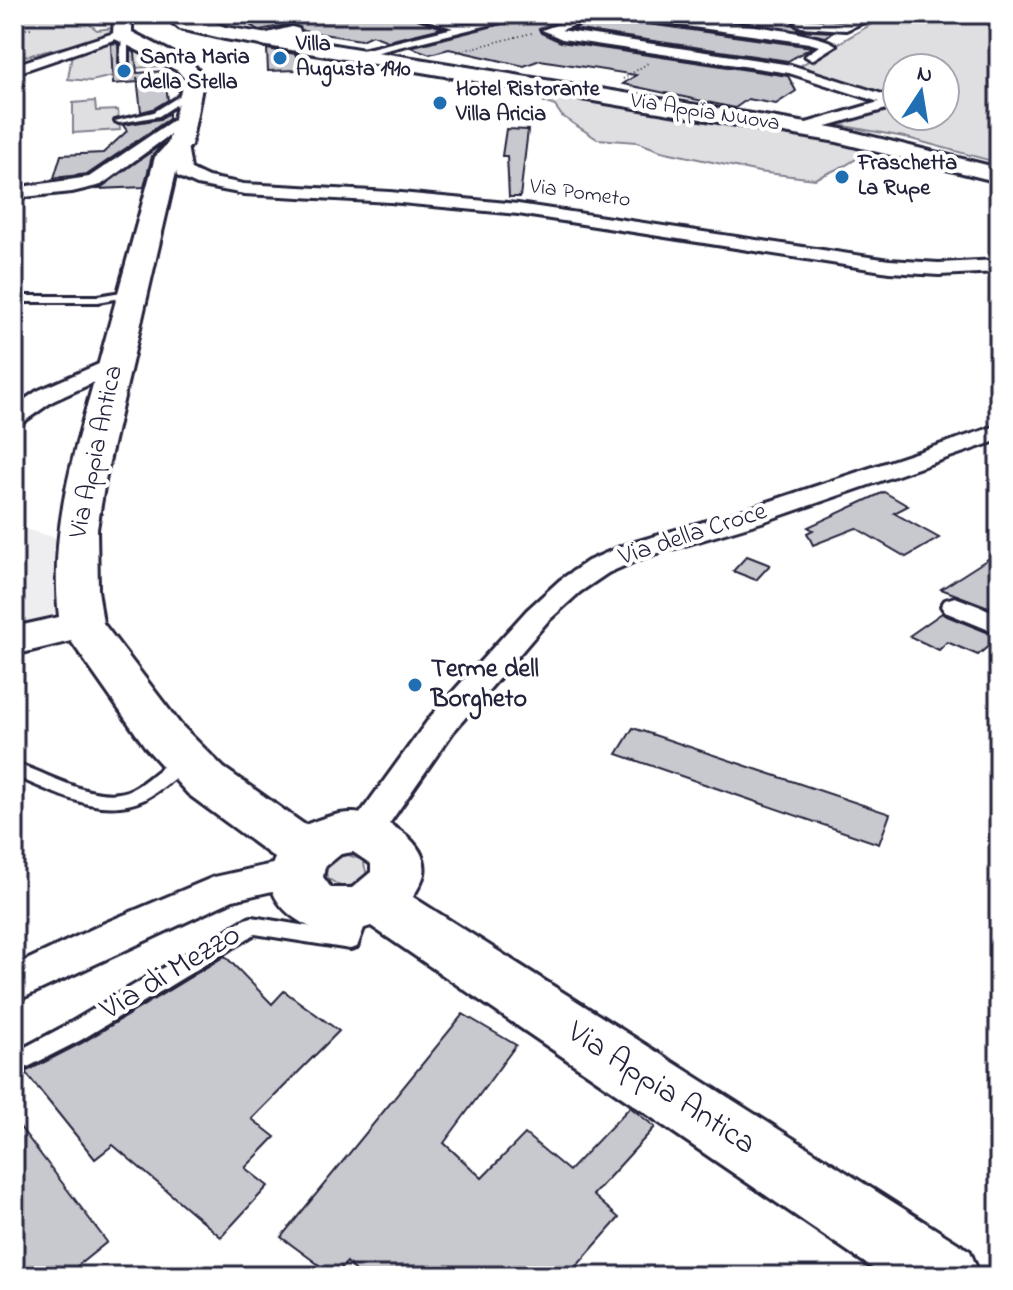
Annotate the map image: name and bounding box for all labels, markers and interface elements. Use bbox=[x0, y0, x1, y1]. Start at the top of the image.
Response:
place label: Villa Augusta 1910 bbox=[295, 29, 411, 87]
place label: Santa Maria della Stella bbox=[140, 42, 250, 99]
marker: Villa Augusta 1910 bbox=[271, 49, 289, 67]
north arrow bbox=[881, 52, 961, 132]
text: N bbox=[914, 58, 935, 93]
marker: Santa Maria della Stella bbox=[115, 62, 133, 80]
place label: Hotel Ristorante Villa Aricia bbox=[455, 74, 601, 131]
street label: Via Appia Nuova bbox=[627, 85, 782, 141]
marker: Hotel Ristorante Villa Aricia bbox=[431, 94, 449, 112]
place label: Fraschetta La Rupe bbox=[857, 148, 957, 205]
marker: Fraschetta La Rupe bbox=[833, 168, 851, 186]
street label: Via Pometo bbox=[527, 171, 632, 217]
street label: Via Appia Antica bbox=[60, 362, 134, 543]
street label: Via della Croce bbox=[613, 493, 772, 577]
place label: Terme dell Borgheto bbox=[430, 651, 539, 720]
marker: Terme dell Borgheto bbox=[406, 676, 424, 694]
street label: Via di Mezzo bbox=[91, 913, 250, 1034]
street label: Via Appia Antica bbox=[556, 1010, 765, 1168]

